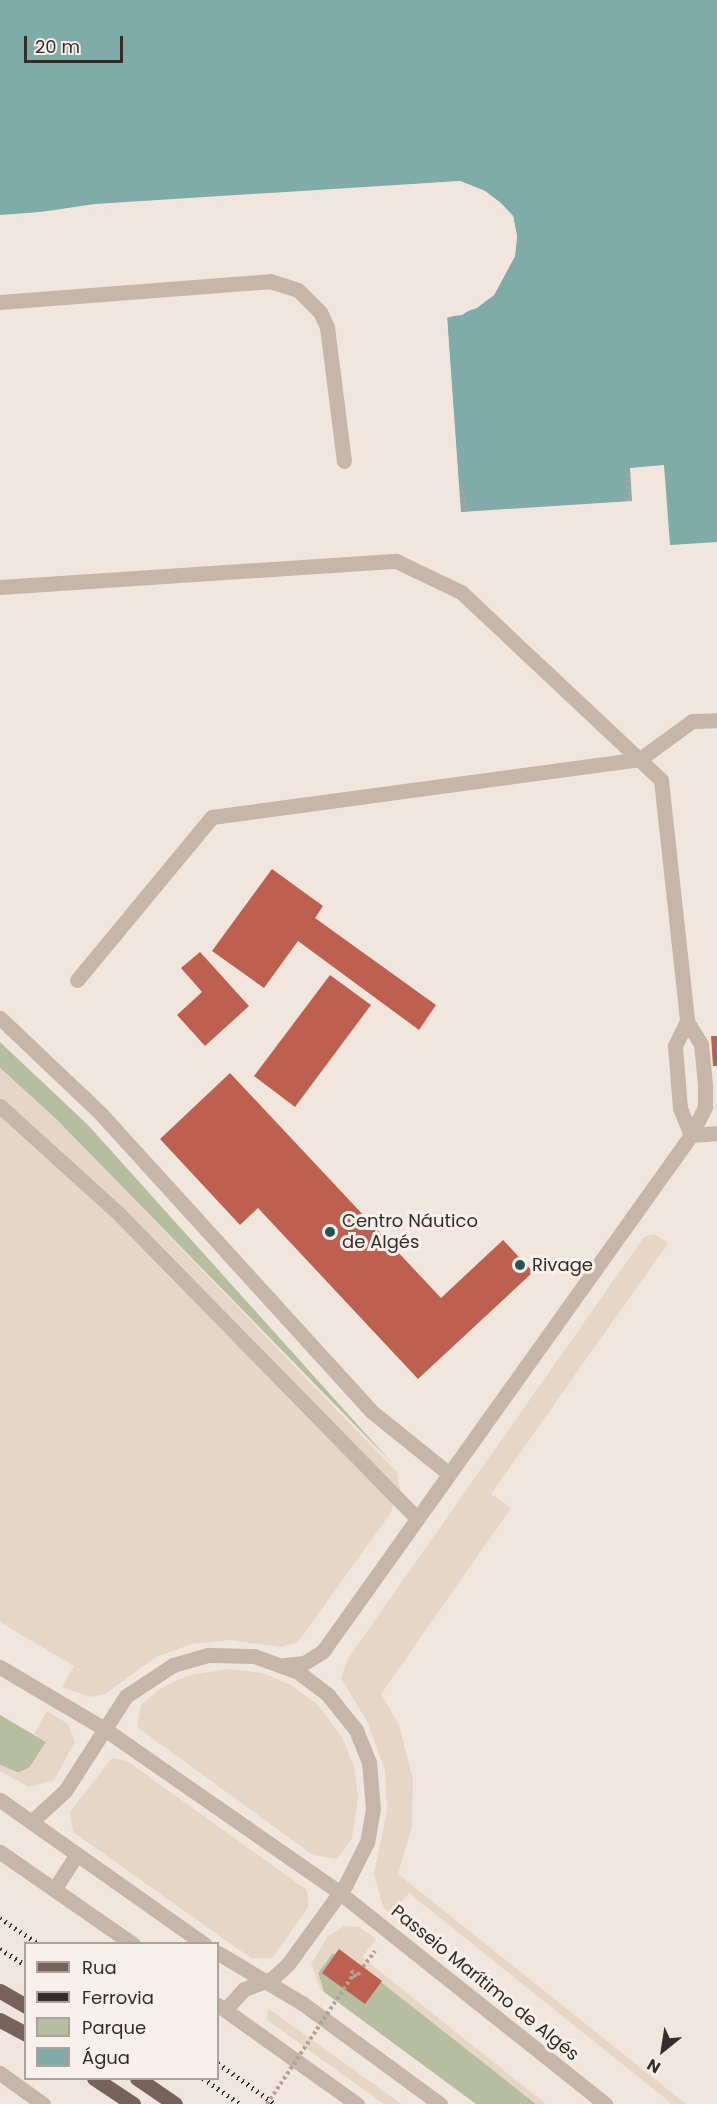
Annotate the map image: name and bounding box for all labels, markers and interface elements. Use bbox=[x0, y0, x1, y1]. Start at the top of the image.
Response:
scale bar bbox=[27, 24, 126, 62]
text: 20 m bbox=[35, 34, 80, 59]
place label: Centro Náutico de Algés bbox=[342, 1211, 478, 1254]
marker: Centro Náutico de Algés bbox=[323, 1225, 337, 1239]
place label: Rivage bbox=[532, 1254, 593, 1276]
marker: Rivage bbox=[513, 1258, 527, 1272]
street label: Passeio Marítimo de Algés bbox=[387, 1901, 583, 2065]
legend bbox=[24, 1942, 219, 2080]
text: Rua bbox=[82, 1955, 117, 1980]
text: Ferrovia bbox=[82, 1985, 154, 2010]
text: Parque bbox=[82, 2015, 146, 2040]
north arrow bbox=[633, 2020, 693, 2080]
text: Água bbox=[82, 2045, 130, 2070]
text: N bbox=[643, 2053, 665, 2079]

